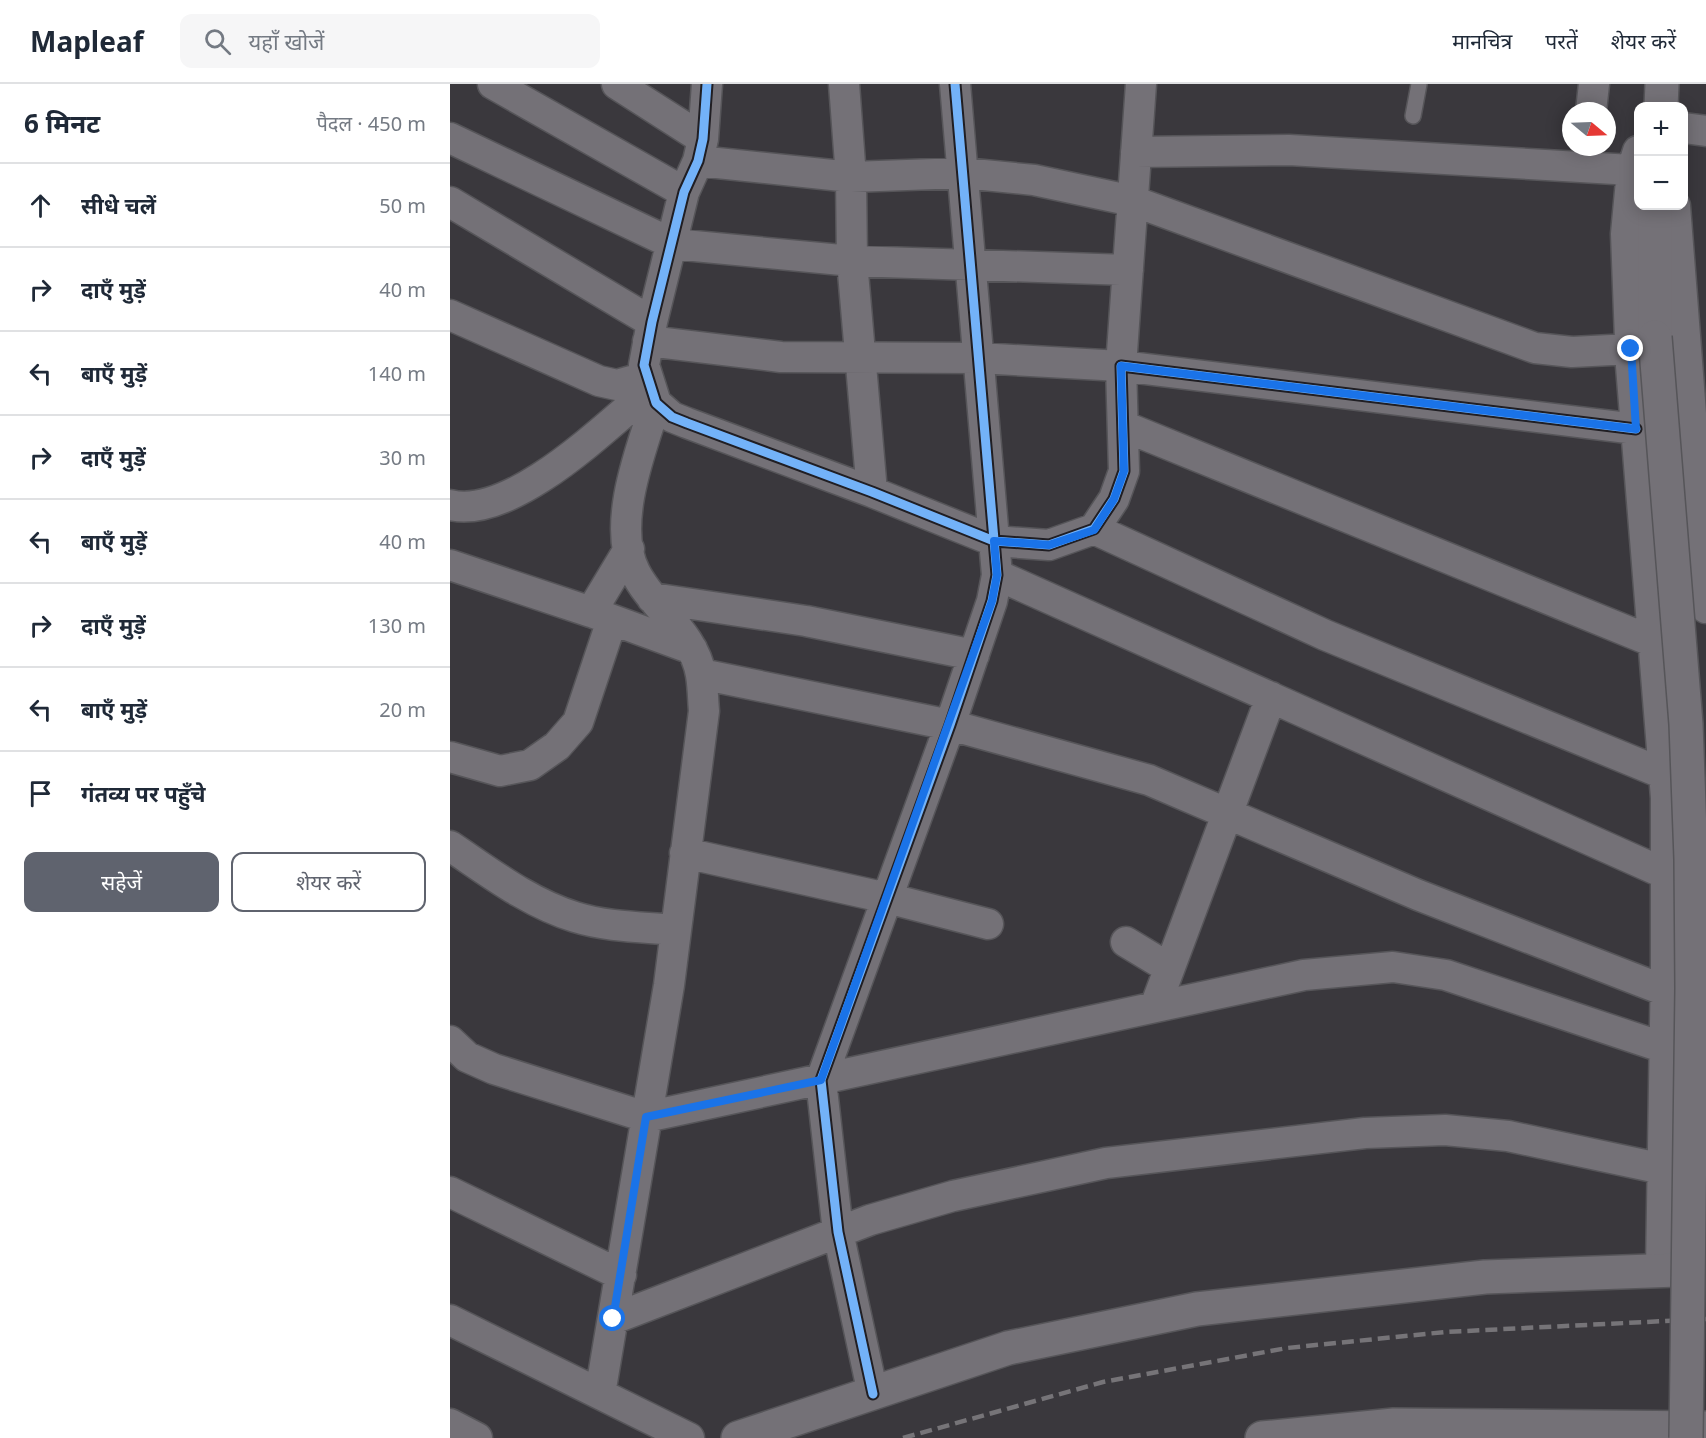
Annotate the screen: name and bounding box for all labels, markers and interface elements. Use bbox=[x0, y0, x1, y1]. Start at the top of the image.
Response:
search box bbox=[180, 14, 600, 68]
text: Mapleaf bbox=[30, 22, 144, 60]
icon: search bbox=[201, 25, 234, 58]
text: यहाँ खोजें bbox=[249, 26, 324, 56]
text: मानचित्र bbox=[1452, 27, 1512, 55]
text: परतें bbox=[1545, 27, 1578, 55]
text: शेयर करें bbox=[1611, 27, 1676, 55]
north arrow bbox=[1562, 102, 1616, 156]
map controls bbox=[1634, 102, 1688, 210]
button: + bbox=[1634, 102, 1688, 156]
text: 6 मिनट bbox=[24, 105, 100, 141]
text: पैदल · 450 m bbox=[316, 110, 426, 137]
button: − bbox=[1634, 156, 1688, 210]
icon: ahead bbox=[24, 189, 57, 222]
text: सीधे चलें bbox=[81, 190, 156, 220]
text: 50 m bbox=[379, 192, 426, 219]
icon: right bbox=[24, 273, 57, 306]
text: दाएँ मुड़ें bbox=[81, 274, 146, 304]
text: 40 m bbox=[379, 276, 426, 303]
route end bbox=[1617, 335, 1643, 361]
icon: left bbox=[24, 357, 57, 390]
text: बाएँ मुड़ें bbox=[81, 358, 147, 388]
text: 140 m bbox=[368, 360, 426, 387]
icon: right bbox=[24, 441, 57, 474]
text: दाएँ मुड़ें bbox=[81, 442, 146, 472]
text: 30 m bbox=[379, 444, 426, 471]
icon: left bbox=[24, 525, 57, 558]
text: बाएँ मुड़ें bbox=[81, 526, 147, 556]
text: 40 m bbox=[379, 528, 426, 555]
icon: right bbox=[24, 609, 57, 642]
text: दाएँ मुड़ें bbox=[81, 610, 146, 640]
text: 130 m bbox=[368, 612, 426, 639]
icon: left bbox=[24, 693, 57, 726]
text: बाएँ मुड़ें bbox=[81, 694, 147, 724]
text: 20 m bbox=[379, 696, 426, 723]
icon: arrive bbox=[24, 777, 57, 810]
text: गंतव्य पर पहुँचे bbox=[81, 778, 206, 808]
button: सहेजें bbox=[24, 852, 219, 912]
button: शेयर करें bbox=[231, 852, 426, 912]
route start bbox=[599, 1305, 625, 1331]

